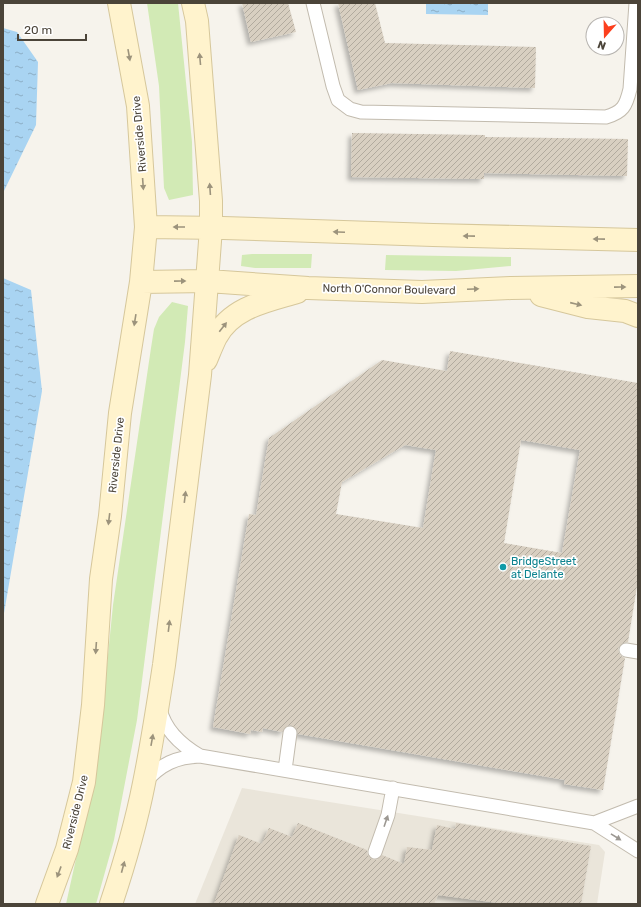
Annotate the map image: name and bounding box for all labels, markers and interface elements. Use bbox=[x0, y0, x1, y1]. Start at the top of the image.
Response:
scale bar bbox=[18, 16, 86, 42]
north arrow bbox=[585, 16, 625, 56]
text: 20 m bbox=[24, 23, 52, 37]
text: N bbox=[596, 37, 608, 52]
one-way arrow bbox=[126, 49, 132, 61]
one-way arrow bbox=[197, 53, 203, 65]
street label: Riverside Drive bbox=[130, 95, 149, 173]
one-way arrow bbox=[140, 178, 147, 190]
one-way arrow bbox=[207, 183, 214, 195]
one-way arrow bbox=[172, 224, 185, 230]
one-way arrow bbox=[332, 229, 345, 235]
one-way arrow bbox=[462, 233, 475, 239]
one-way arrow bbox=[592, 236, 605, 242]
one-way arrow bbox=[174, 278, 187, 284]
street label: North O'Connor Boulevard bbox=[322, 282, 456, 297]
one-way arrow bbox=[614, 284, 627, 290]
one-way arrow bbox=[467, 286, 479, 293]
one-way arrow bbox=[570, 301, 582, 307]
one-way arrow bbox=[132, 314, 138, 326]
one-way arrow bbox=[219, 322, 228, 333]
street label: Riverside Drive bbox=[106, 416, 127, 494]
one-way arrow bbox=[182, 491, 188, 503]
one-way arrow bbox=[106, 513, 113, 525]
place label: BridgeStreet at Delante bbox=[511, 555, 577, 581]
marker: BridgeStreet at Delante bbox=[498, 562, 508, 572]
one-way arrow bbox=[166, 620, 172, 632]
one-way arrow bbox=[93, 642, 100, 654]
one-way arrow bbox=[149, 734, 155, 746]
street label: Riverside Drive bbox=[60, 774, 91, 851]
one-way arrow bbox=[383, 815, 389, 827]
one-way arrow bbox=[611, 833, 621, 841]
one-way arrow bbox=[120, 860, 126, 872]
one-way arrow bbox=[55, 866, 61, 878]

